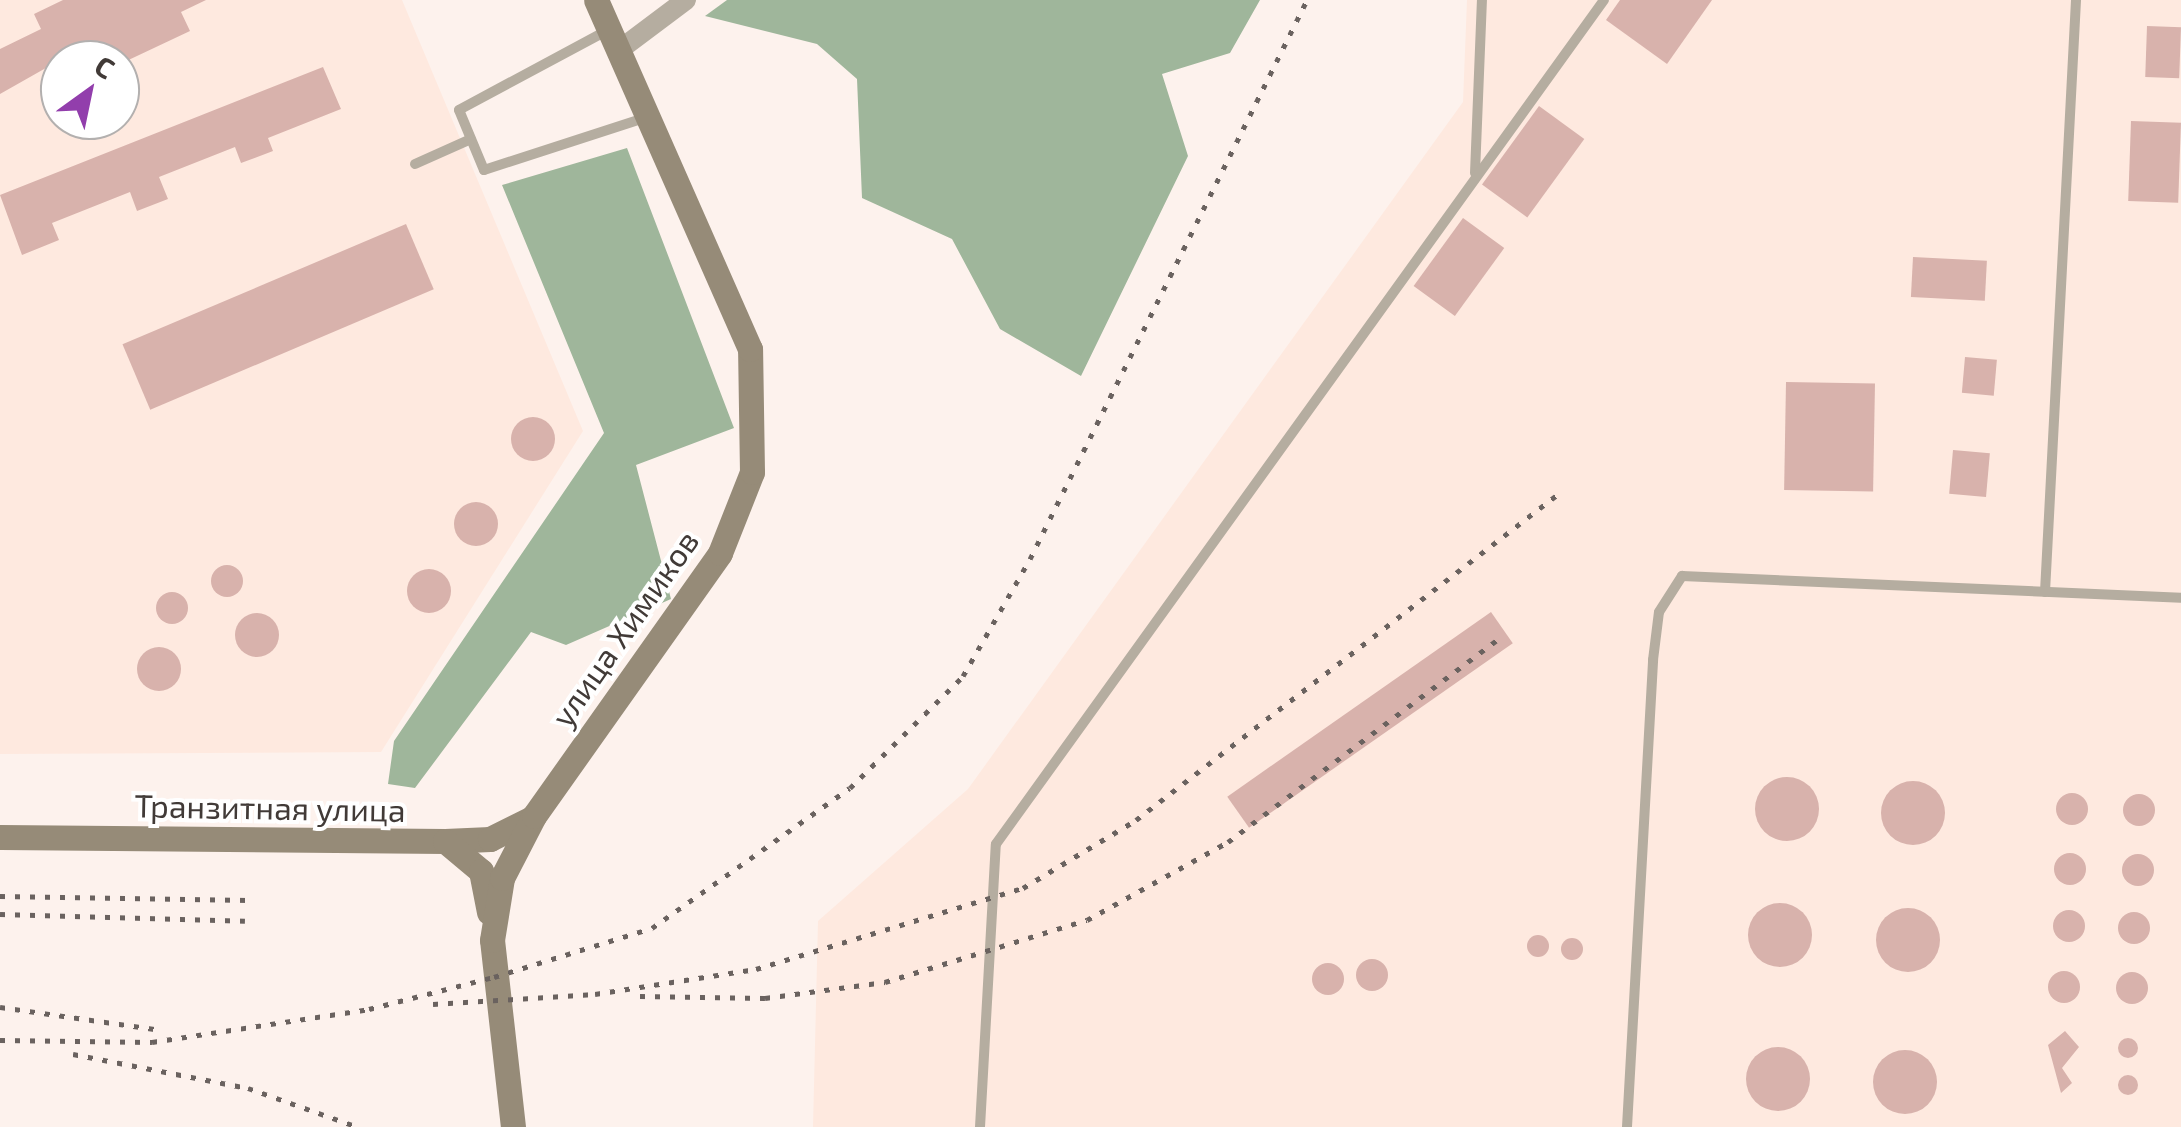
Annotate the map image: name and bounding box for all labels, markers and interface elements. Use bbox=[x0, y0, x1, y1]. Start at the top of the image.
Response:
north arrow bbox=[40, 40, 140, 140]
text: С bbox=[89, 48, 121, 85]
street label: улица Химиков bbox=[542, 523, 706, 733]
street label: Транзитная улица bbox=[134, 785, 406, 829]

